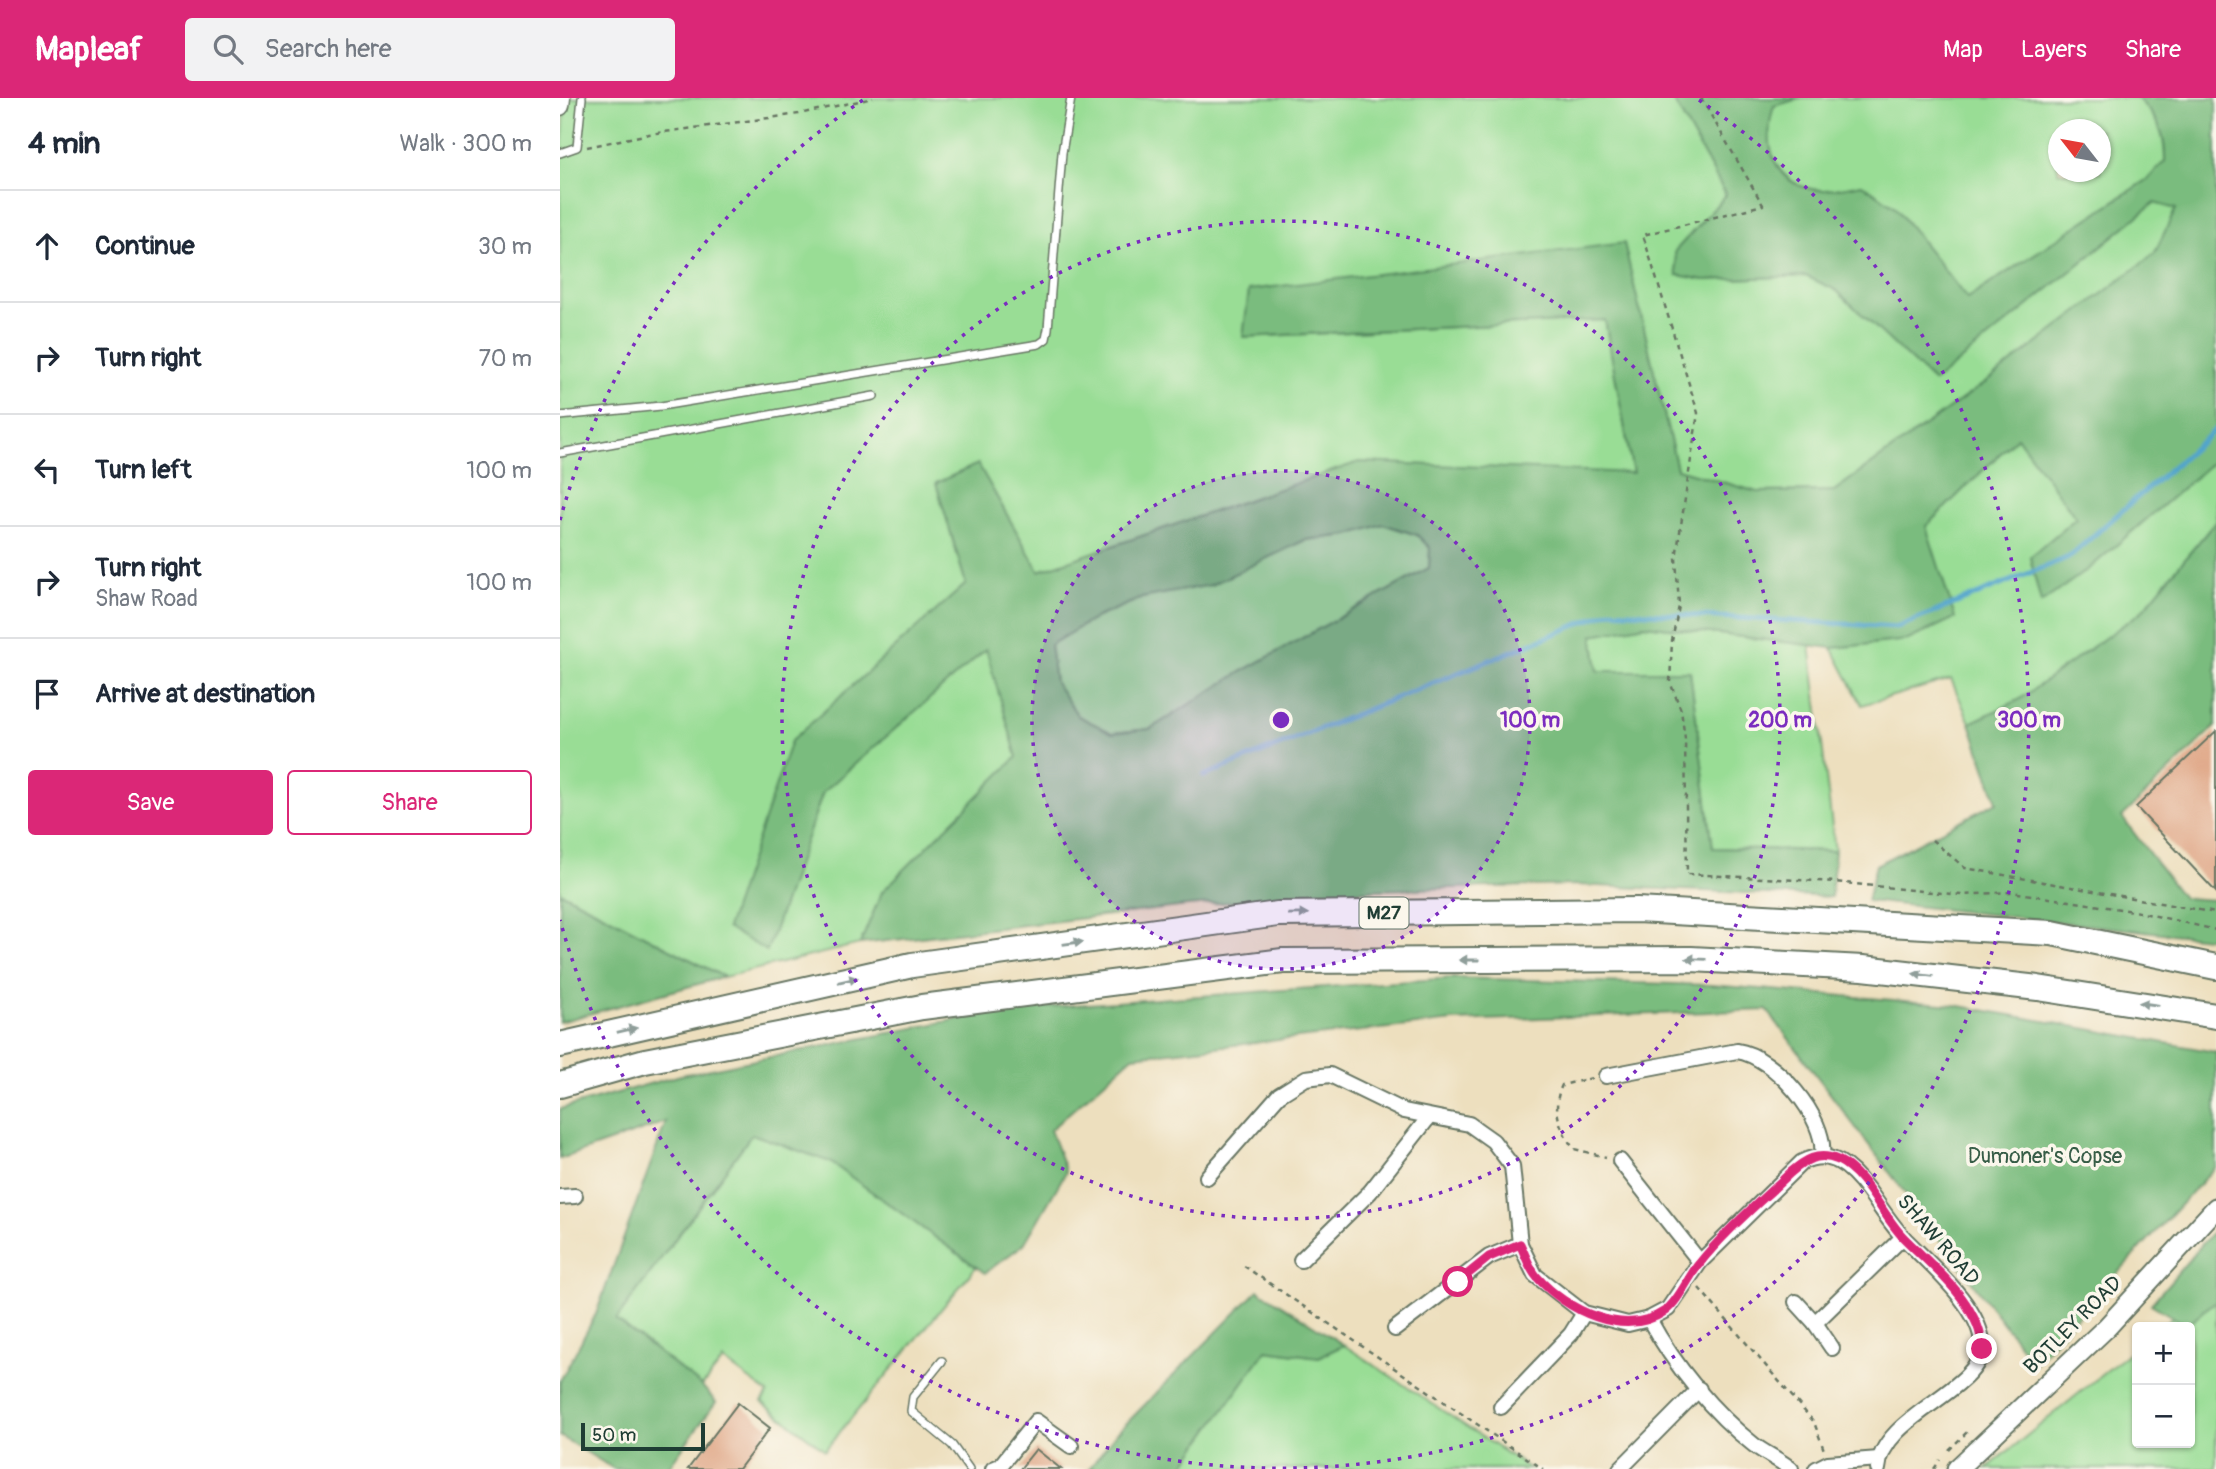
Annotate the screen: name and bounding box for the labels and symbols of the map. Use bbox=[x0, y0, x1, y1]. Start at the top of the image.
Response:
north arrow bbox=[2048, 119, 2111, 182]
text: 100 m bbox=[1500, 707, 1560, 734]
text: 200 m bbox=[1748, 707, 1812, 734]
text: 300 m bbox=[1997, 707, 2061, 734]
centre of rings bbox=[1269, 708, 1293, 732]
road number: M27 bbox=[1360, 898, 1408, 928]
one-way arrow bbox=[1288, 908, 1310, 919]
one-way arrow bbox=[1062, 937, 1084, 948]
one-way arrow bbox=[1458, 954, 1480, 966]
one-way arrow bbox=[1685, 954, 1707, 965]
one-way arrow bbox=[1912, 969, 1934, 980]
one-way arrow bbox=[838, 974, 860, 985]
one-way arrow bbox=[2138, 998, 2160, 1009]
one-way arrow bbox=[616, 1024, 638, 1035]
park label: Dumoner's Copse bbox=[1968, 1143, 2123, 1170]
street label: SHAW ROAD bbox=[1891, 1189, 1985, 1291]
route start bbox=[1442, 1266, 1473, 1297]
street label: BOTLEY ROAD bbox=[2018, 1270, 2128, 1380]
route end bbox=[1966, 1333, 1997, 1364]
scale bar bbox=[581, 1420, 705, 1452]

